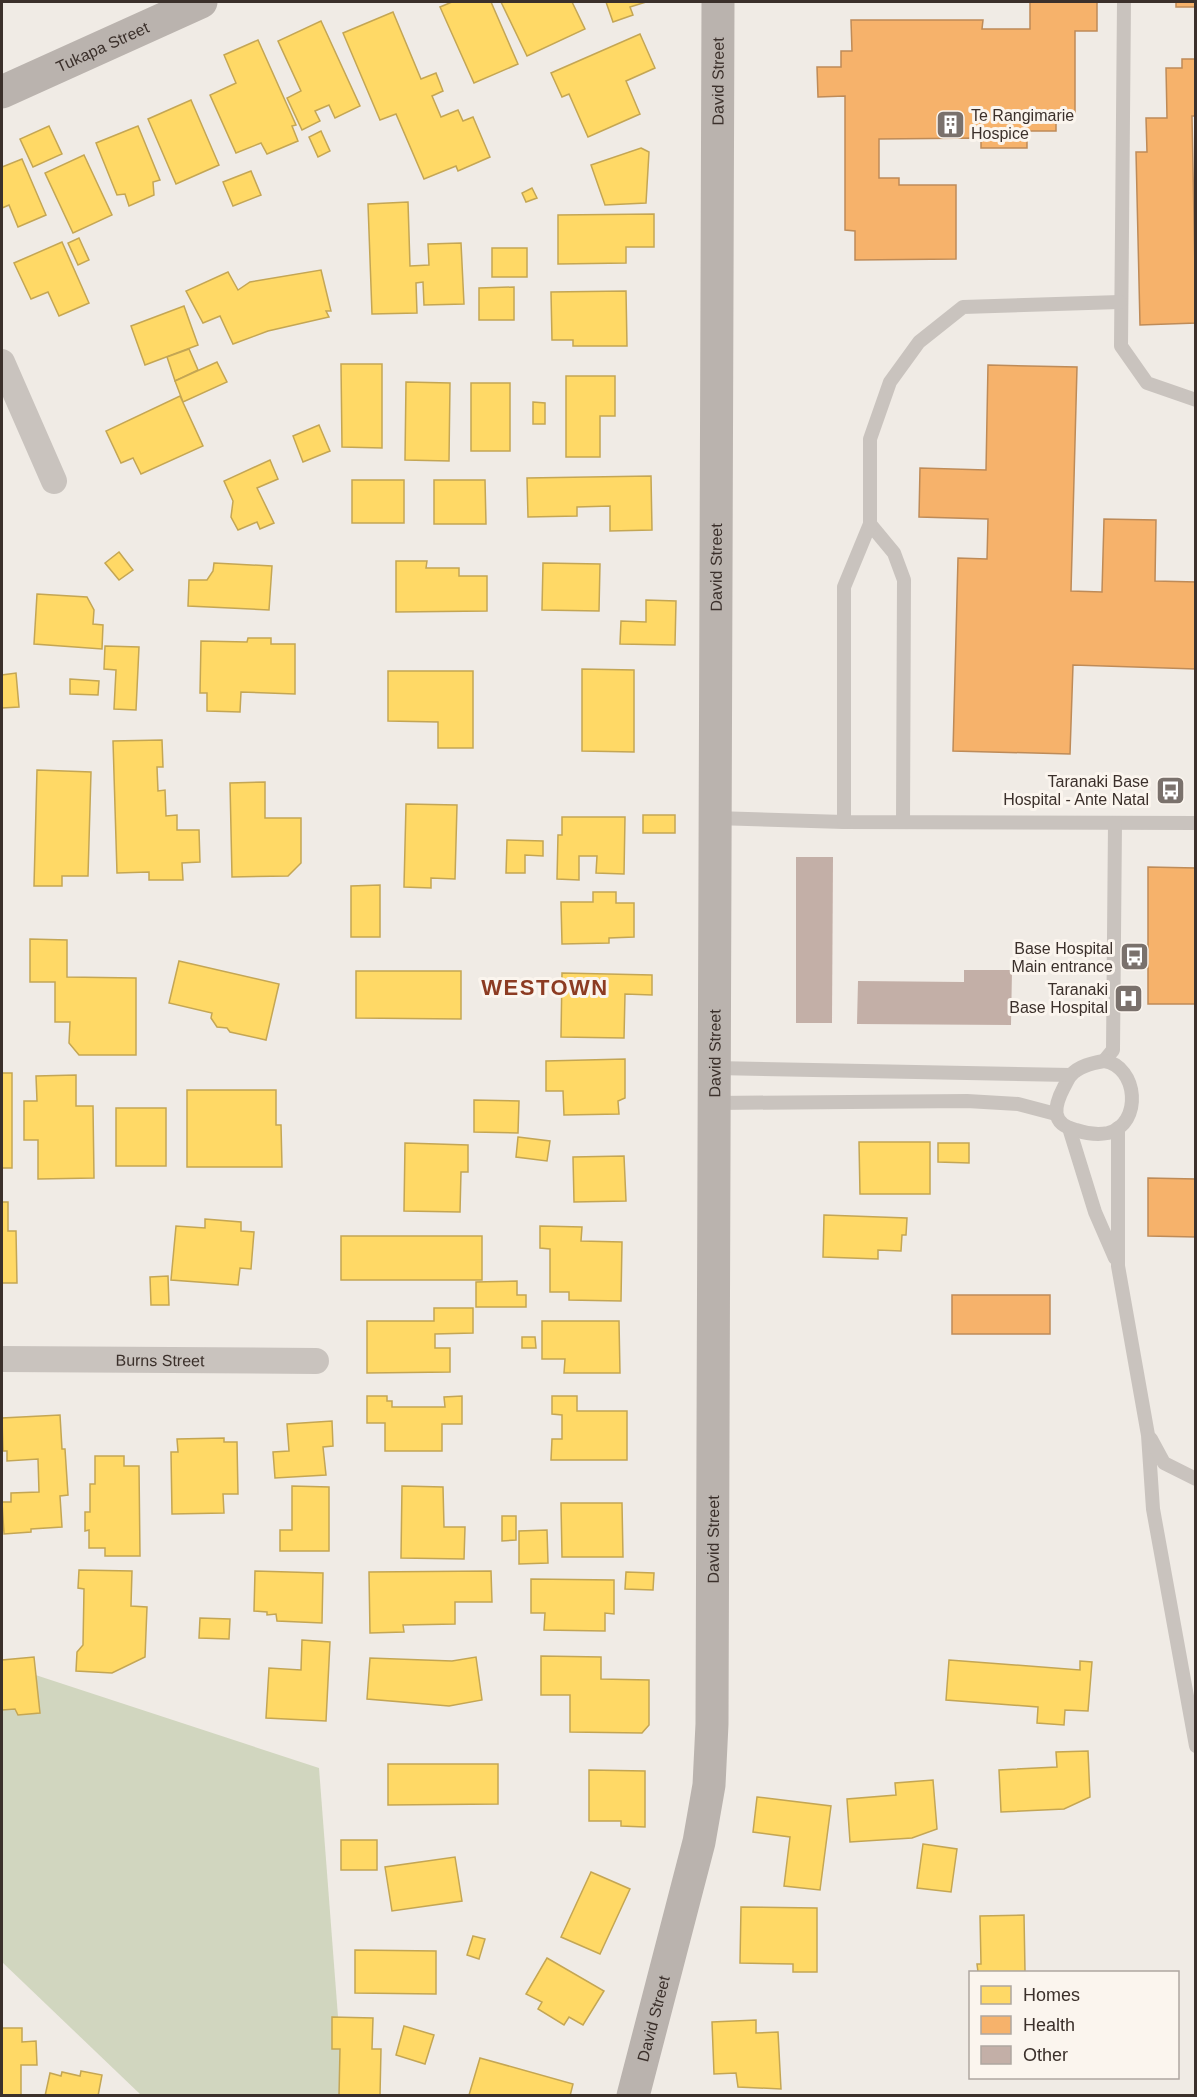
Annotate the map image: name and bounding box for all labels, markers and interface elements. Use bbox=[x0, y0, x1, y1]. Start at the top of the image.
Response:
street label: Tukapa Street bbox=[53, 19, 152, 75]
street label: David Street bbox=[709, 37, 727, 125]
place label: Te Rangimarie Hospice bbox=[971, 107, 1074, 142]
building icon: Te Rangimarie Hospice bbox=[934, 108, 966, 140]
street label: David Street bbox=[708, 523, 725, 611]
place label: Taranaki Base Hospital - Ante Natal bbox=[1003, 773, 1149, 808]
bus stop icon: Taranaki Base Hospital - Ante Natal bbox=[1154, 774, 1186, 806]
place label: Base Hospital Main entrance bbox=[1012, 940, 1113, 975]
bus stop icon: Base Hospital Main entrance bbox=[1118, 941, 1150, 973]
district label: WESTOWN bbox=[481, 975, 609, 1000]
place label: Taranaki Base Hospital bbox=[1009, 981, 1108, 1016]
hospital icon: Taranaki Base Hospital bbox=[1113, 982, 1145, 1014]
street label: David Street bbox=[706, 1009, 724, 1097]
street label: Burns Street bbox=[115, 1352, 205, 1369]
street label: David Street bbox=[705, 1495, 722, 1583]
legend bbox=[969, 1971, 1179, 2079]
street label: David Street bbox=[634, 1973, 673, 2063]
text: Homes bbox=[1023, 1985, 1080, 2005]
text: Health bbox=[1023, 2015, 1075, 2035]
text: Other bbox=[1023, 2045, 1068, 2065]

